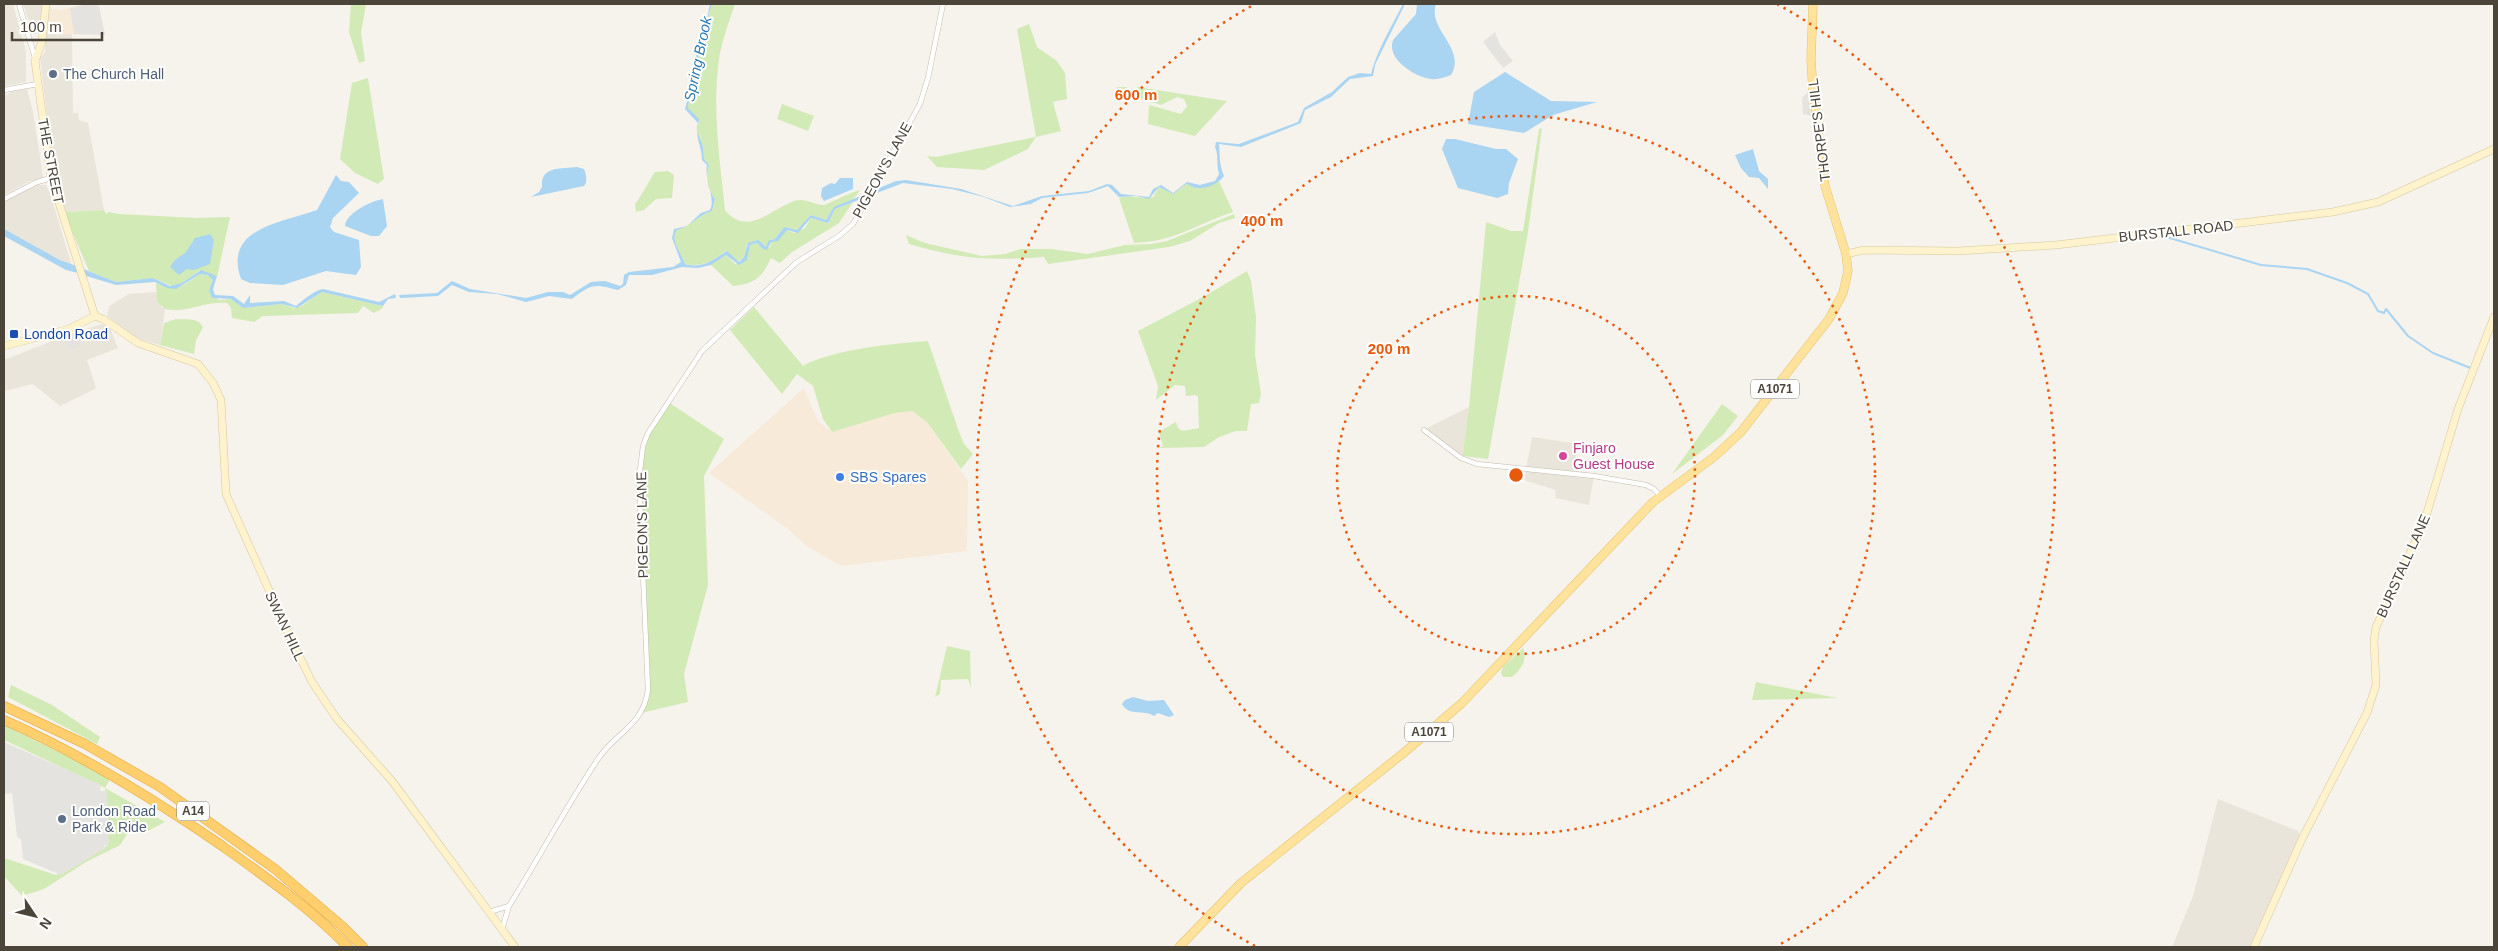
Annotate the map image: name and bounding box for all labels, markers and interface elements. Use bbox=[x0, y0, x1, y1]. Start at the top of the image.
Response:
scale bar bbox=[12, 10, 102, 42]
water label: Spring Brook bbox=[680, 13, 715, 103]
text: 100 m bbox=[20, 18, 62, 35]
place label: The Church Hall bbox=[63, 66, 164, 82]
marker: The Church Hall bbox=[47, 68, 59, 80]
street label: THORPE'S HILL bbox=[1805, 77, 1833, 182]
text: 600 m bbox=[1115, 86, 1157, 103]
street label: THE STREET bbox=[35, 117, 67, 206]
street label: PIGEON'S LANE bbox=[849, 119, 915, 221]
text: 400 m bbox=[1241, 212, 1283, 229]
street label: BURSTALL ROAD bbox=[2118, 217, 2234, 245]
place label: London Road bbox=[24, 326, 108, 342]
marker: London Road bbox=[8, 328, 20, 340]
text: 200 m bbox=[1368, 340, 1410, 357]
road number: A1071 bbox=[1751, 379, 1799, 398]
place label: Finjaro Guest House bbox=[1573, 440, 1655, 472]
marker: Finjaro Guest House bbox=[1557, 450, 1569, 462]
centre of rings bbox=[1507, 466, 1525, 484]
place label: SBS Spares bbox=[850, 469, 926, 485]
street label: PIGEON'S LANE bbox=[633, 471, 651, 579]
marker: SBS Spares bbox=[834, 471, 846, 483]
street label: BURSTALL LANE bbox=[2373, 512, 2433, 620]
street label: SWAN HILL bbox=[262, 589, 308, 664]
road number: A1071 bbox=[1405, 722, 1453, 742]
road number: A14 bbox=[177, 801, 209, 820]
place label: London Road Park & Ride bbox=[72, 803, 156, 835]
marker: London Road Park & Ride bbox=[56, 813, 68, 825]
north arrow bbox=[10, 891, 60, 941]
text: N bbox=[36, 915, 55, 932]

